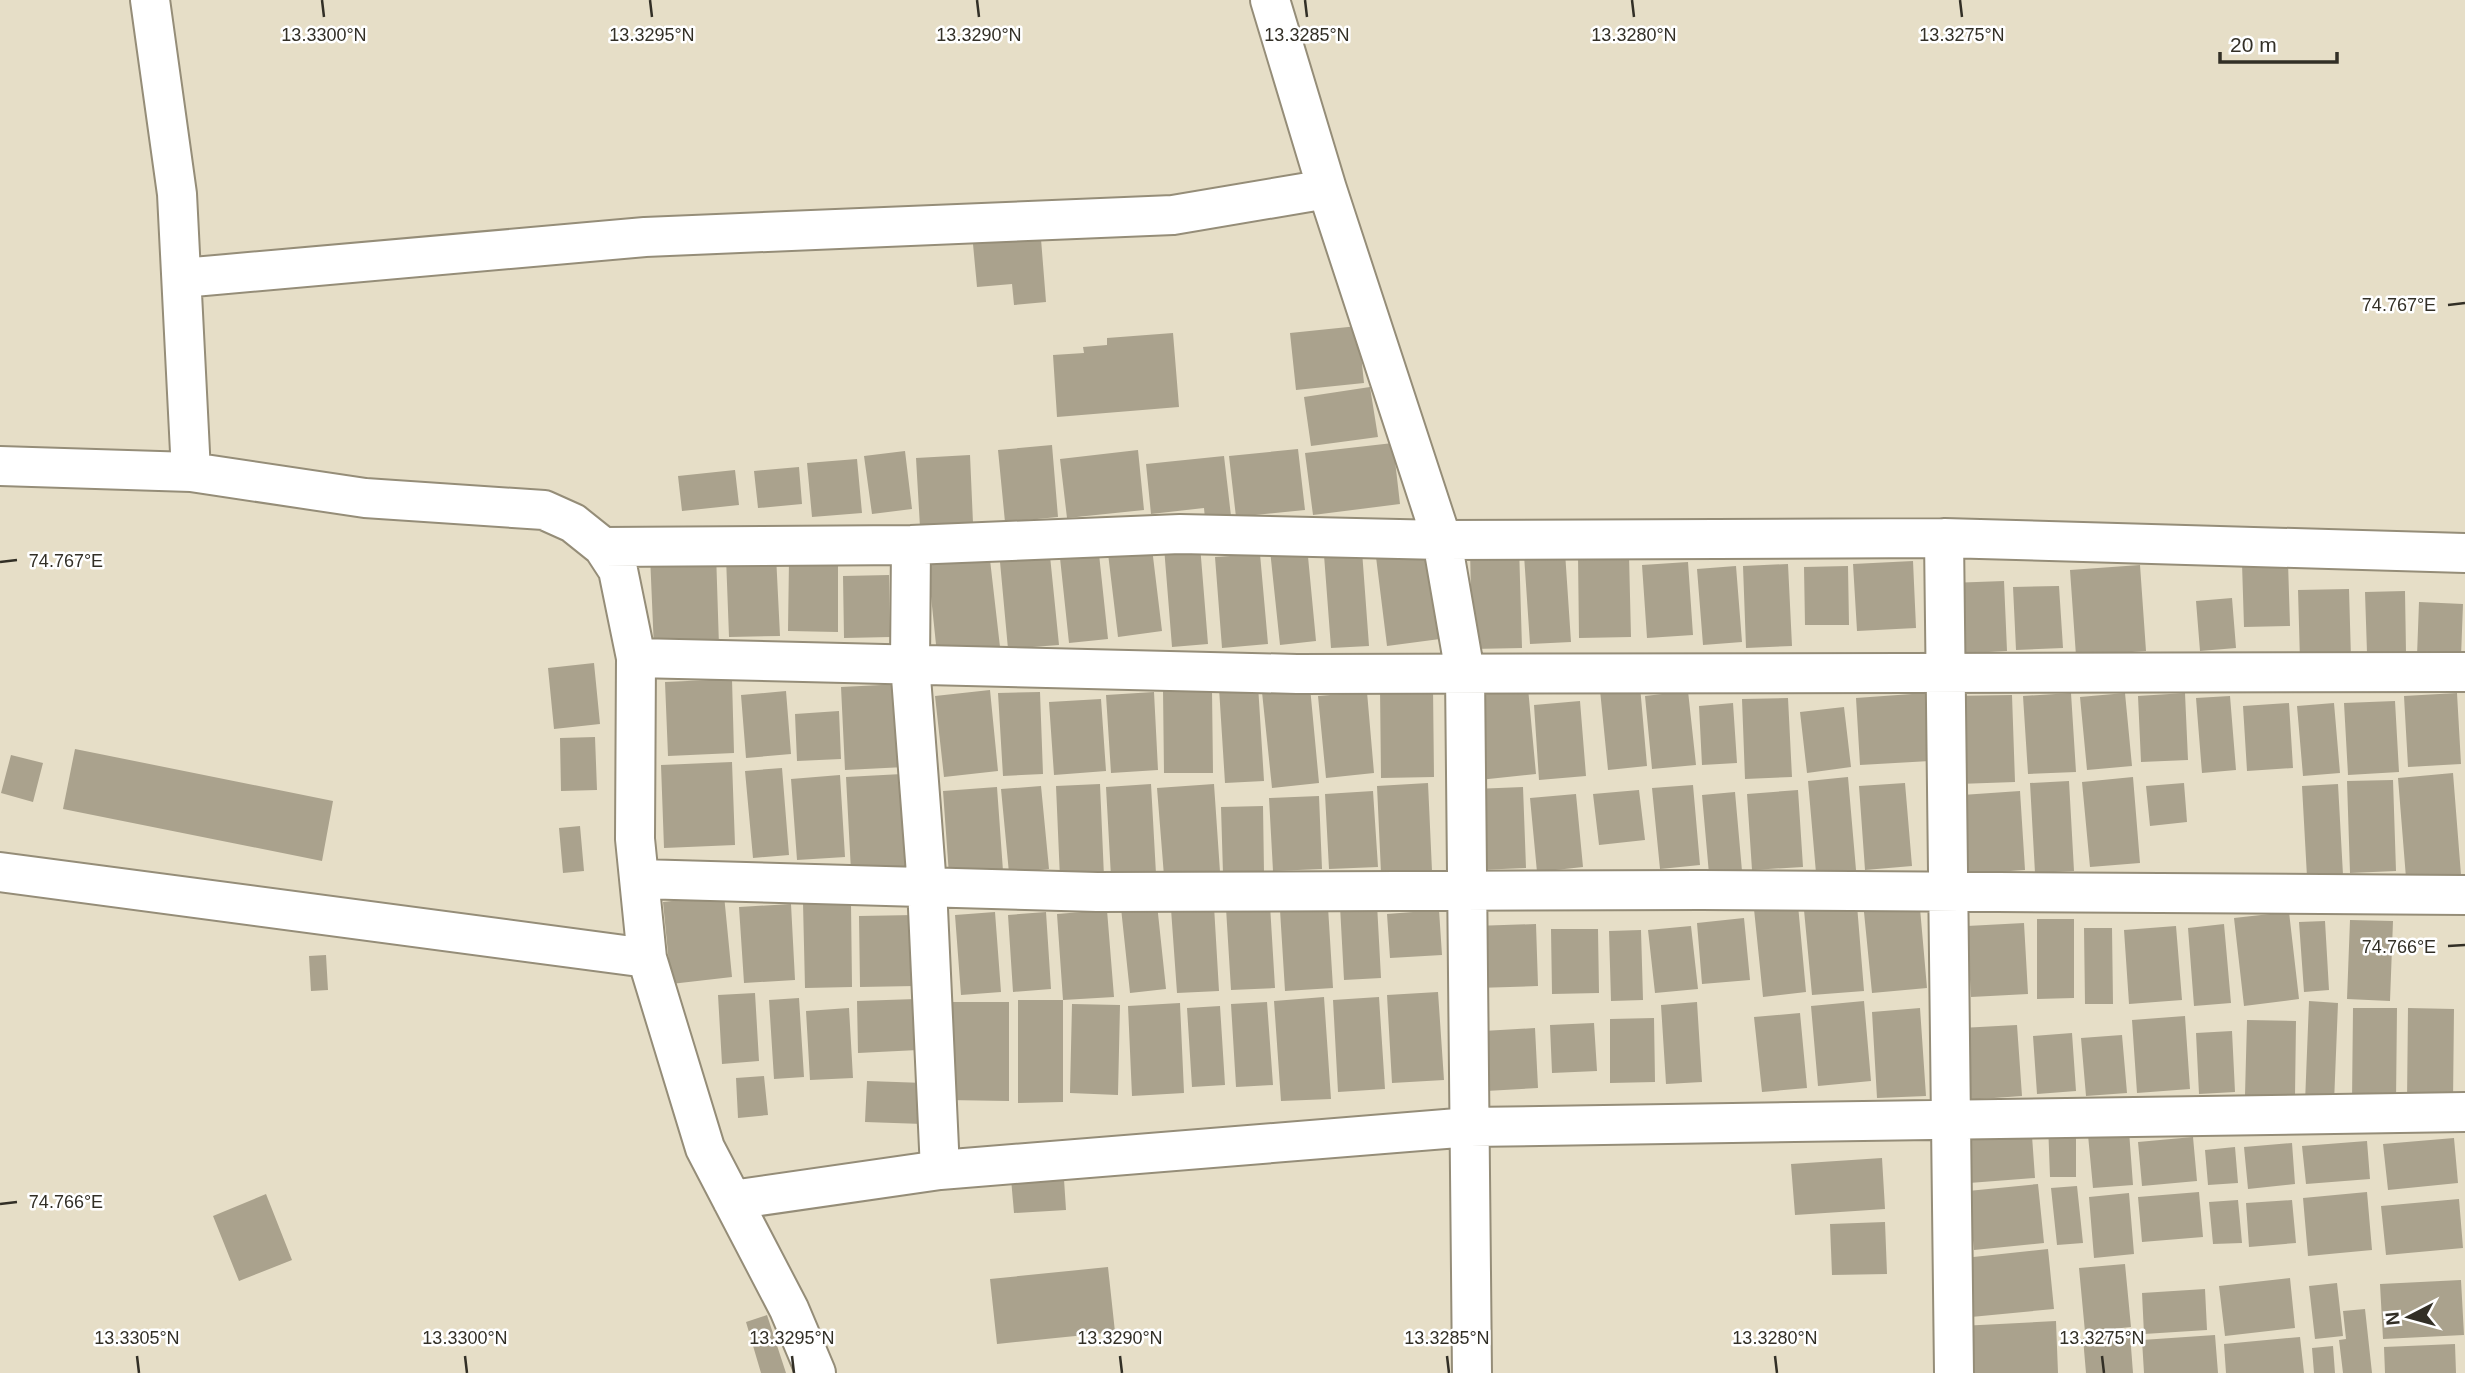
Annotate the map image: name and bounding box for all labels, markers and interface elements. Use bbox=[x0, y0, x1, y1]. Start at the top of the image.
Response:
scale bar bbox=[2220, 21, 2337, 65]
text: 13.3300°N bbox=[281, 25, 367, 45]
text: 13.3295°N bbox=[609, 25, 695, 45]
text: 13.3290°N bbox=[936, 25, 1022, 45]
text: 13.3285°N bbox=[1264, 25, 1350, 45]
text: 13.3280°N bbox=[1591, 25, 1677, 45]
text: 13.3275°N bbox=[1919, 25, 2005, 45]
text: 20 m bbox=[2230, 33, 2277, 56]
text: 74.767°E bbox=[2362, 295, 2436, 315]
text: 74.767°E bbox=[29, 551, 103, 571]
text: 74.766°E bbox=[2362, 937, 2436, 957]
text: 74.766°E bbox=[29, 1192, 103, 1212]
north arrow bbox=[2374, 1282, 2444, 1352]
text: N bbox=[2381, 1311, 2404, 1327]
text: 13.3305°N bbox=[94, 1328, 180, 1348]
text: 13.3300°N bbox=[422, 1328, 508, 1348]
text: 13.3295°N bbox=[749, 1328, 835, 1348]
text: 13.3290°N bbox=[1077, 1328, 1163, 1348]
text: 13.3285°N bbox=[1404, 1328, 1490, 1348]
text: 13.3280°N bbox=[1732, 1328, 1818, 1348]
text: 13.3275°N bbox=[2059, 1328, 2145, 1348]

